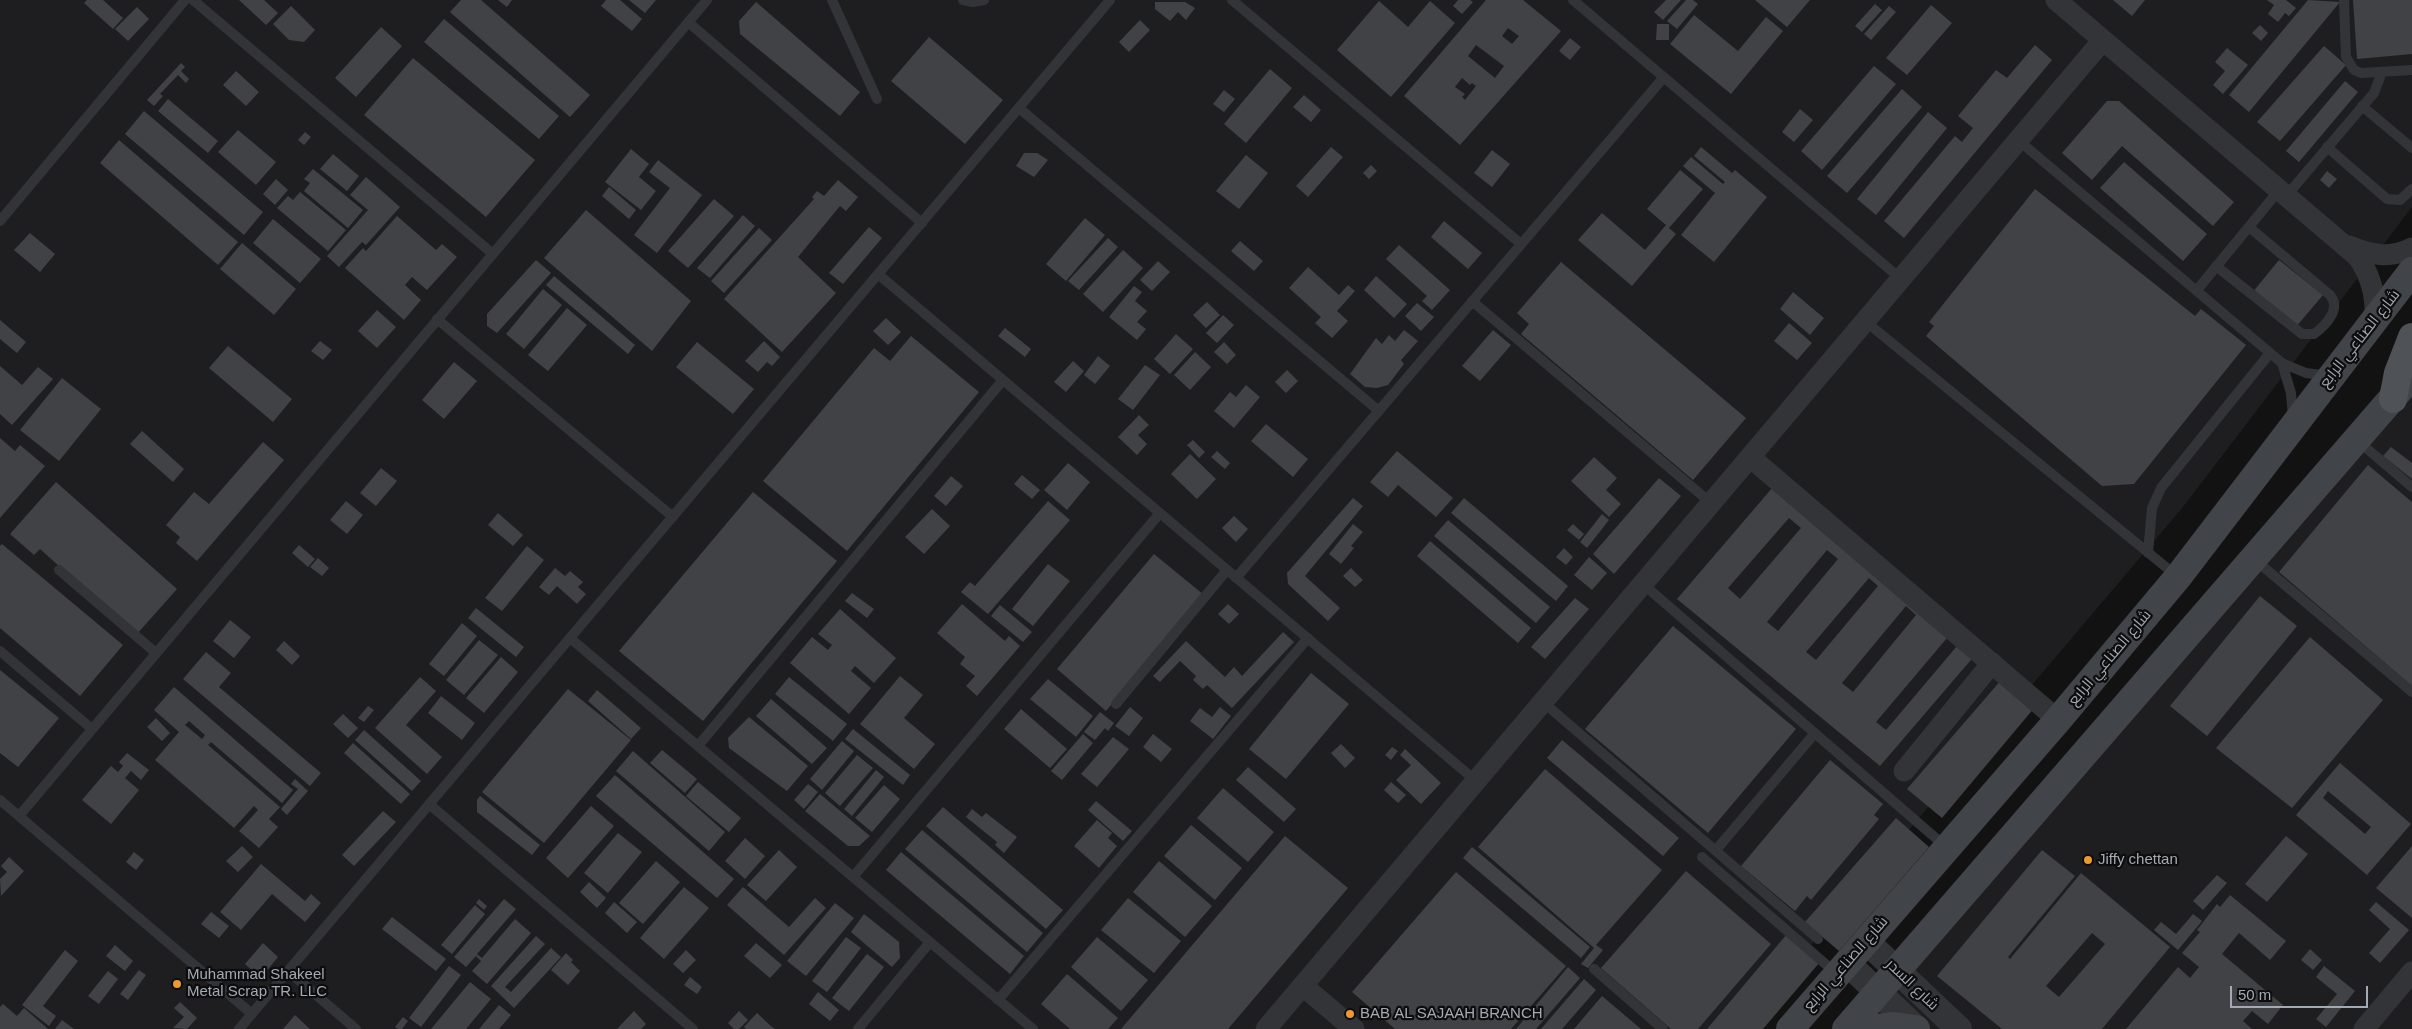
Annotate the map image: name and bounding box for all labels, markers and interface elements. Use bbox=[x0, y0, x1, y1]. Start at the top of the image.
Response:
street label: شارع الصناعي الرابع bbox=[2316, 286, 2404, 392]
street label: شارع الصناعي الرابع bbox=[2065, 606, 2155, 710]
place label: Jiffy chettan bbox=[2098, 851, 2178, 869]
marker: Jiffy chettan bbox=[2082, 854, 2094, 866]
street label: شارع الصناعي الرابع bbox=[1800, 913, 1892, 1015]
street label: شارع السدر bbox=[1882, 956, 1942, 1014]
place label: Muhammad Shakeel Metal Scrap TR. LLC bbox=[187, 966, 327, 1001]
scale bar bbox=[2232, 976, 2370, 1008]
marker: Muhammad Shakeel Metal Scrap TR. LLC bbox=[171, 978, 183, 990]
text: 50 m bbox=[2238, 986, 2271, 1003]
place label: BAB AL SAJAAH BRANCH bbox=[1360, 1005, 1543, 1023]
marker: BAB AL SAJAAH BRANCH bbox=[1344, 1008, 1356, 1020]

